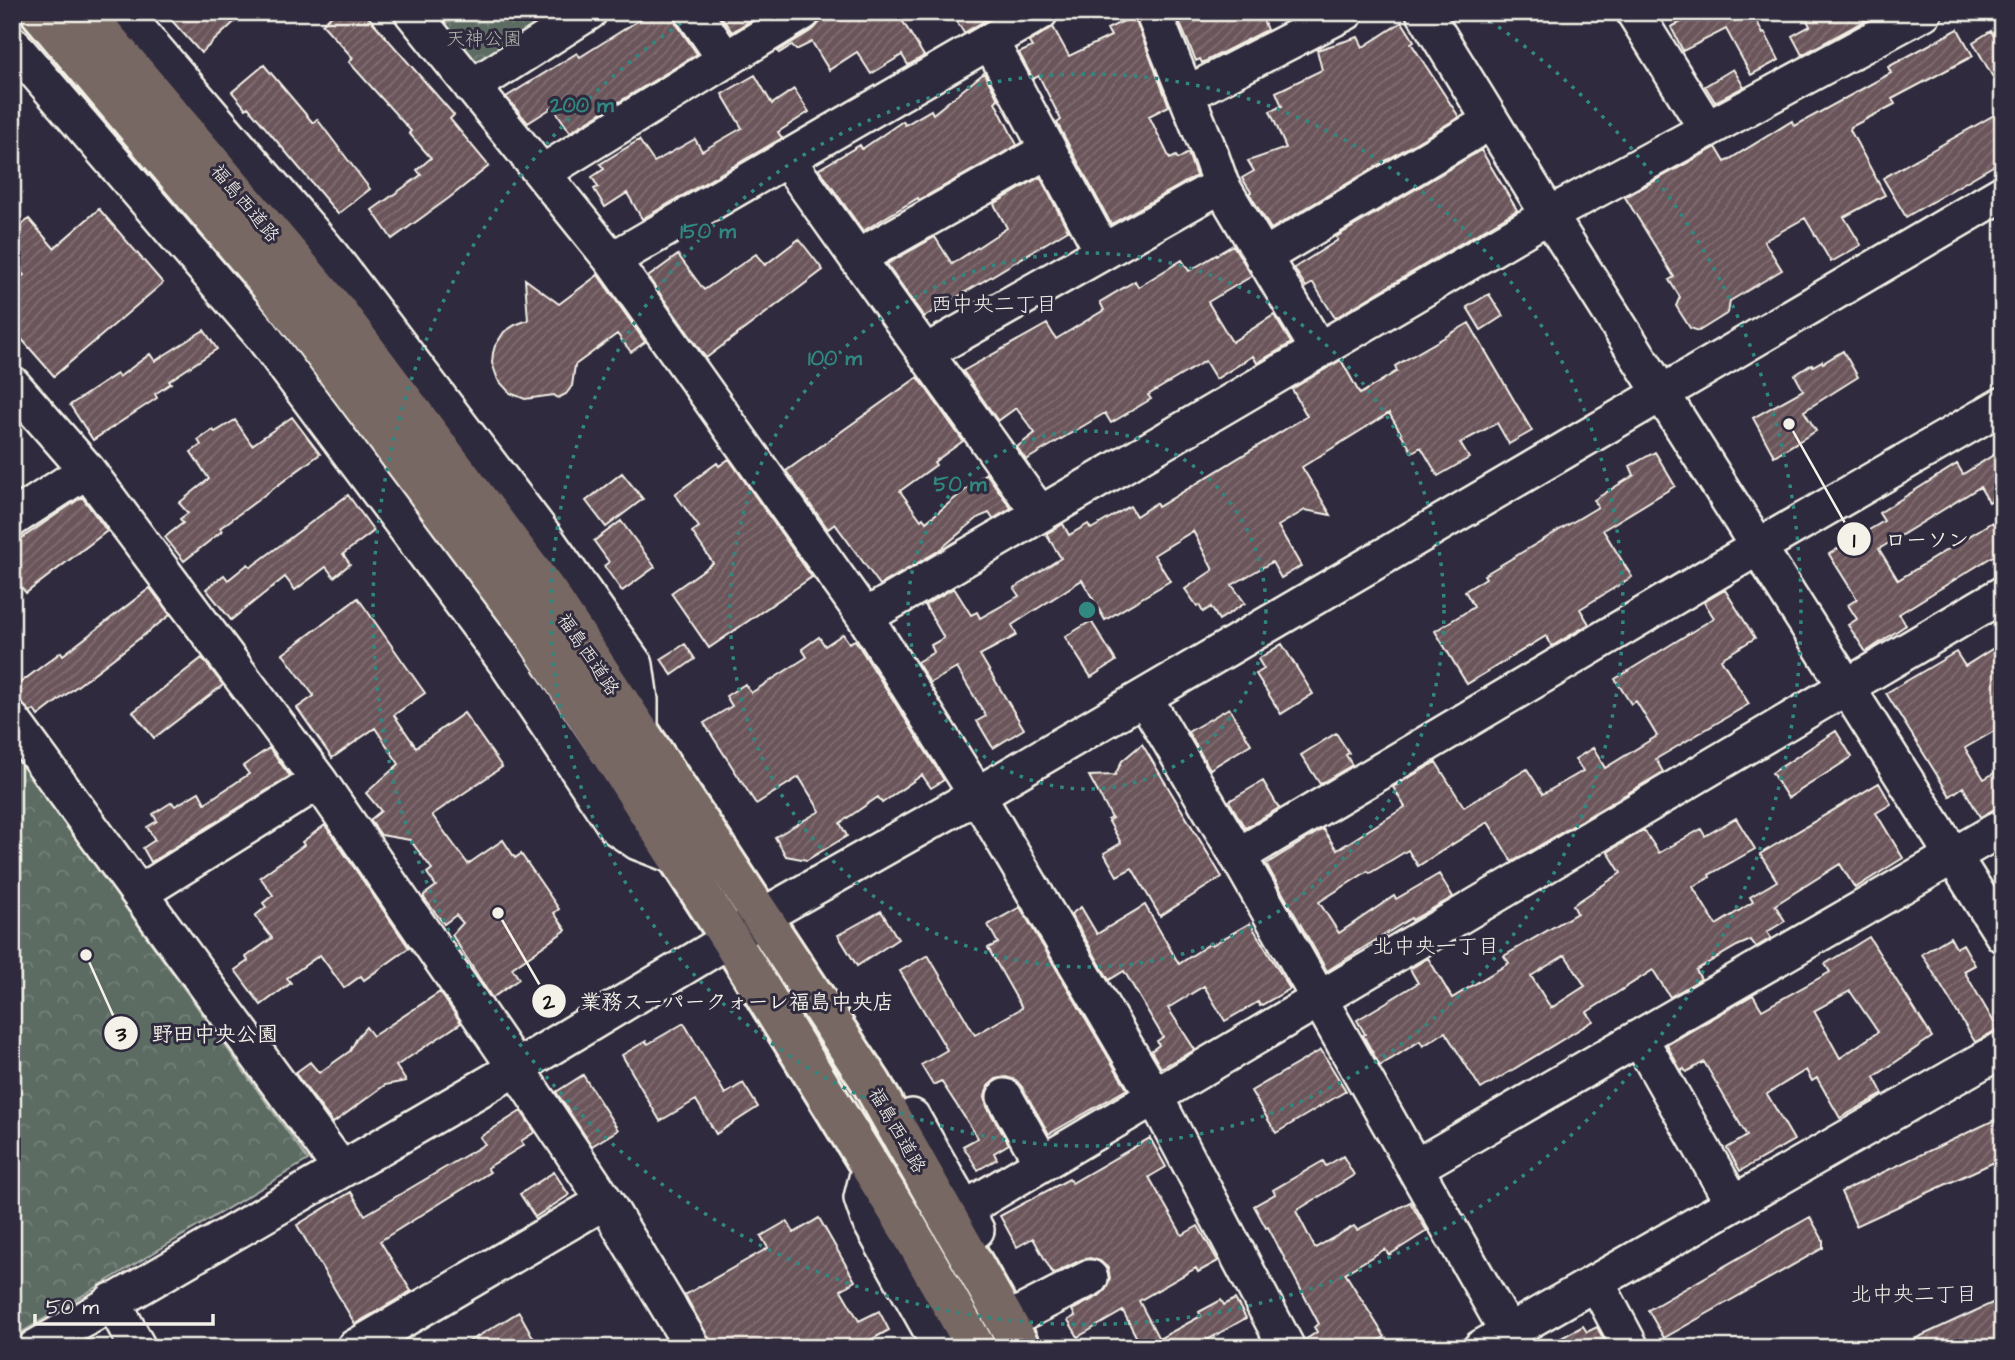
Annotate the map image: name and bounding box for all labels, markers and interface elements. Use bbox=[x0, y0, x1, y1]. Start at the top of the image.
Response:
park label: 天神公園 bbox=[446, 26, 522, 53]
text: 200 m bbox=[549, 91, 614, 120]
street label: 福島西道路 bbox=[204, 159, 286, 249]
text: 150 m bbox=[680, 217, 736, 246]
district label: 西中央二丁目 bbox=[931, 290, 1057, 319]
text: 100 m bbox=[808, 344, 863, 373]
text: 50 m bbox=[934, 470, 987, 499]
callout: ローソン bbox=[1836, 518, 1983, 560]
text: 1 bbox=[1853, 526, 1856, 555]
text: ローソン bbox=[1885, 526, 1969, 555]
centre of rings bbox=[1075, 598, 1099, 622]
street label: 福島西道路 bbox=[550, 608, 626, 702]
district label: 北中央一丁目 bbox=[1373, 932, 1499, 961]
callout: 業務スーパークォーレ福島中央店 bbox=[531, 980, 908, 1022]
text: 2 bbox=[542, 988, 556, 1017]
text: 業務スーパークォーレ福島中央店 bbox=[580, 988, 894, 1017]
callout: 野田中央公園 bbox=[103, 1012, 292, 1054]
text: 3 bbox=[115, 1020, 127, 1049]
text: 野田中央公園 bbox=[152, 1020, 278, 1049]
street label: 福島西道路 bbox=[861, 1083, 932, 1179]
district label: 北中央二丁目 bbox=[1851, 1280, 1977, 1309]
scale bar bbox=[35, 1283, 214, 1327]
text: 50 m bbox=[46, 1293, 100, 1322]

